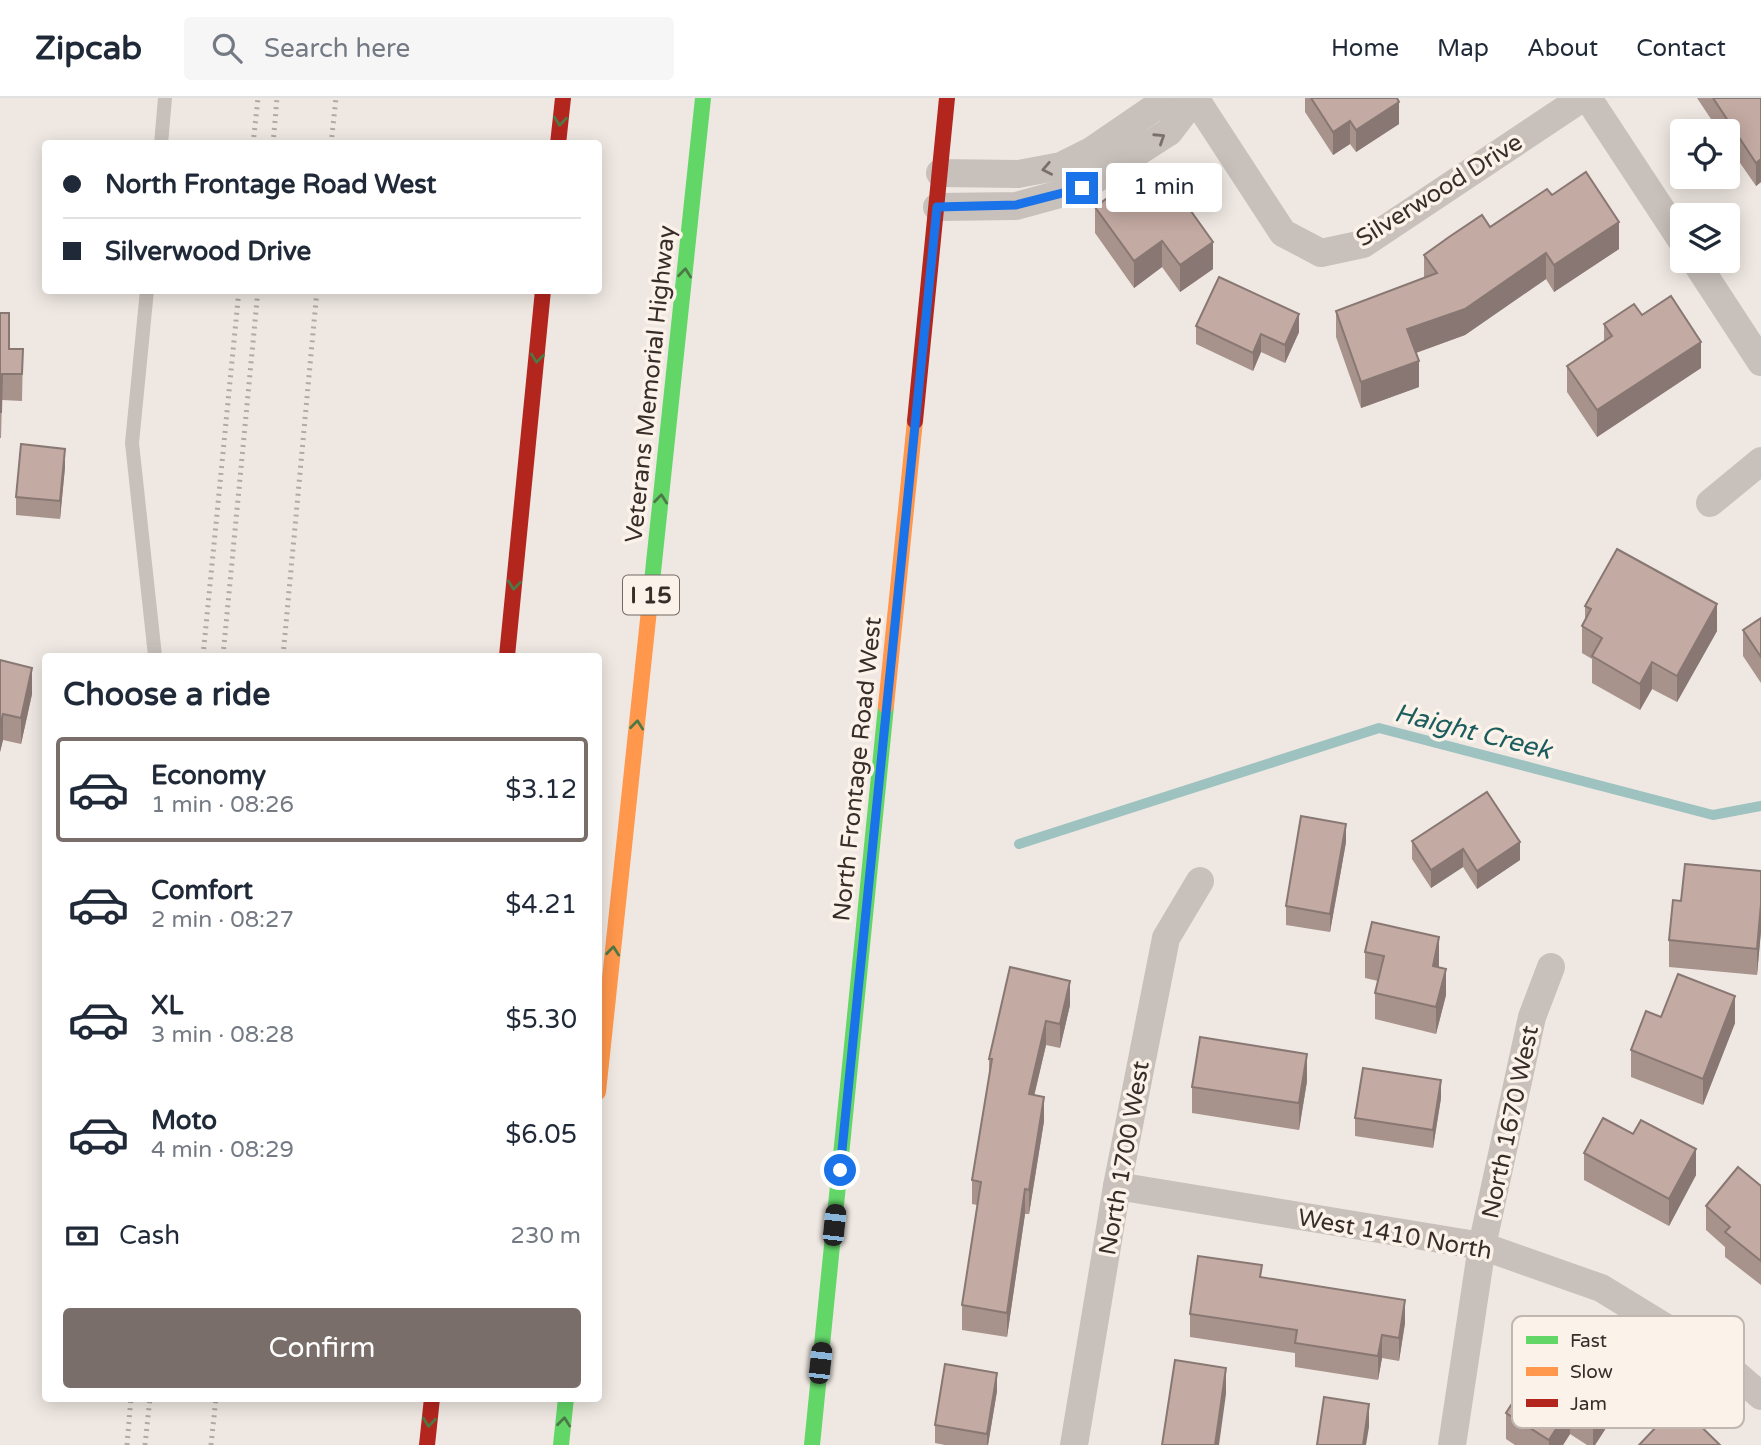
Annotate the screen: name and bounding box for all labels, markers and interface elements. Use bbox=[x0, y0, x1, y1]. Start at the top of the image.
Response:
search box bbox=[184, 17, 674, 80]
text: Zipcab bbox=[35, 29, 142, 68]
icon: search bbox=[208, 29, 246, 67]
text: Search here bbox=[264, 33, 410, 64]
text: Home bbox=[1331, 34, 1399, 63]
text: Map bbox=[1437, 34, 1489, 63]
text: About bbox=[1527, 34, 1598, 63]
text: Contact bbox=[1636, 34, 1726, 63]
one-way arrow bbox=[553, 115, 568, 127]
map controls bbox=[1670, 119, 1740, 273]
button: locate bbox=[1670, 119, 1740, 189]
street label: Silverwood Drive bbox=[1351, 128, 1528, 253]
one-way arrow bbox=[1152, 134, 1165, 146]
one-way arrow bbox=[1041, 160, 1053, 175]
callout: 1 min bbox=[1106, 164, 1222, 212]
text: North Frontage Road West bbox=[105, 169, 436, 200]
route end bbox=[1066, 172, 1098, 204]
text: 1 min bbox=[1133, 173, 1195, 201]
button: layers bbox=[1670, 203, 1740, 273]
street label: Veterans Memorial Highway bbox=[619, 224, 682, 544]
text: Silverwood Drive bbox=[105, 236, 311, 267]
one-way arrow bbox=[677, 267, 692, 278]
one-way arrow bbox=[529, 353, 544, 364]
one-way arrow bbox=[653, 493, 668, 504]
road number: I 15 bbox=[623, 575, 679, 614]
one-way arrow bbox=[507, 580, 522, 591]
street label: North Frontage Road West bbox=[827, 615, 888, 923]
text: Choose a ride bbox=[63, 676, 270, 714]
water label: Haight Creek bbox=[1391, 697, 1556, 766]
one-way arrow bbox=[629, 719, 644, 730]
icon: car bbox=[67, 758, 130, 821]
text: Economy bbox=[151, 760, 266, 791]
text: $3.12 bbox=[505, 774, 577, 805]
text: 1 min · 08:26 bbox=[151, 791, 294, 819]
icon: car bbox=[67, 873, 130, 936]
text: Comfort bbox=[151, 875, 253, 906]
text: $4.21 bbox=[505, 889, 577, 920]
text: 2 min · 08:27 bbox=[151, 906, 294, 934]
one-way arrow bbox=[606, 946, 621, 957]
icon: car bbox=[67, 988, 130, 1051]
text: XL bbox=[151, 990, 183, 1021]
text: $5.30 bbox=[505, 1004, 577, 1035]
text: 3 min · 08:28 bbox=[151, 1021, 294, 1049]
street label: North 1670 West bbox=[1476, 1023, 1545, 1221]
street label: North 1700 West bbox=[1093, 1059, 1156, 1257]
icon: car bbox=[67, 1103, 130, 1166]
text: Moto bbox=[151, 1105, 217, 1136]
text: $6.05 bbox=[505, 1119, 577, 1150]
text: 4 min · 08:29 bbox=[151, 1136, 294, 1164]
route start bbox=[824, 1154, 856, 1186]
car bbox=[822, 1203, 847, 1247]
street label: West 1410 North bbox=[1296, 1203, 1494, 1266]
icon: cash bbox=[63, 1217, 101, 1255]
text: Cash bbox=[119, 1220, 180, 1251]
text: 230 m bbox=[511, 1222, 581, 1250]
button: Confirm bbox=[63, 1308, 581, 1388]
legend bbox=[1512, 1316, 1744, 1428]
text: Fast bbox=[1570, 1330, 1607, 1352]
car bbox=[808, 1341, 833, 1385]
text: Slow bbox=[1570, 1361, 1613, 1383]
text: Jam bbox=[1570, 1393, 1607, 1415]
one-way arrow bbox=[422, 1416, 437, 1427]
one-way arrow bbox=[556, 1416, 571, 1427]

